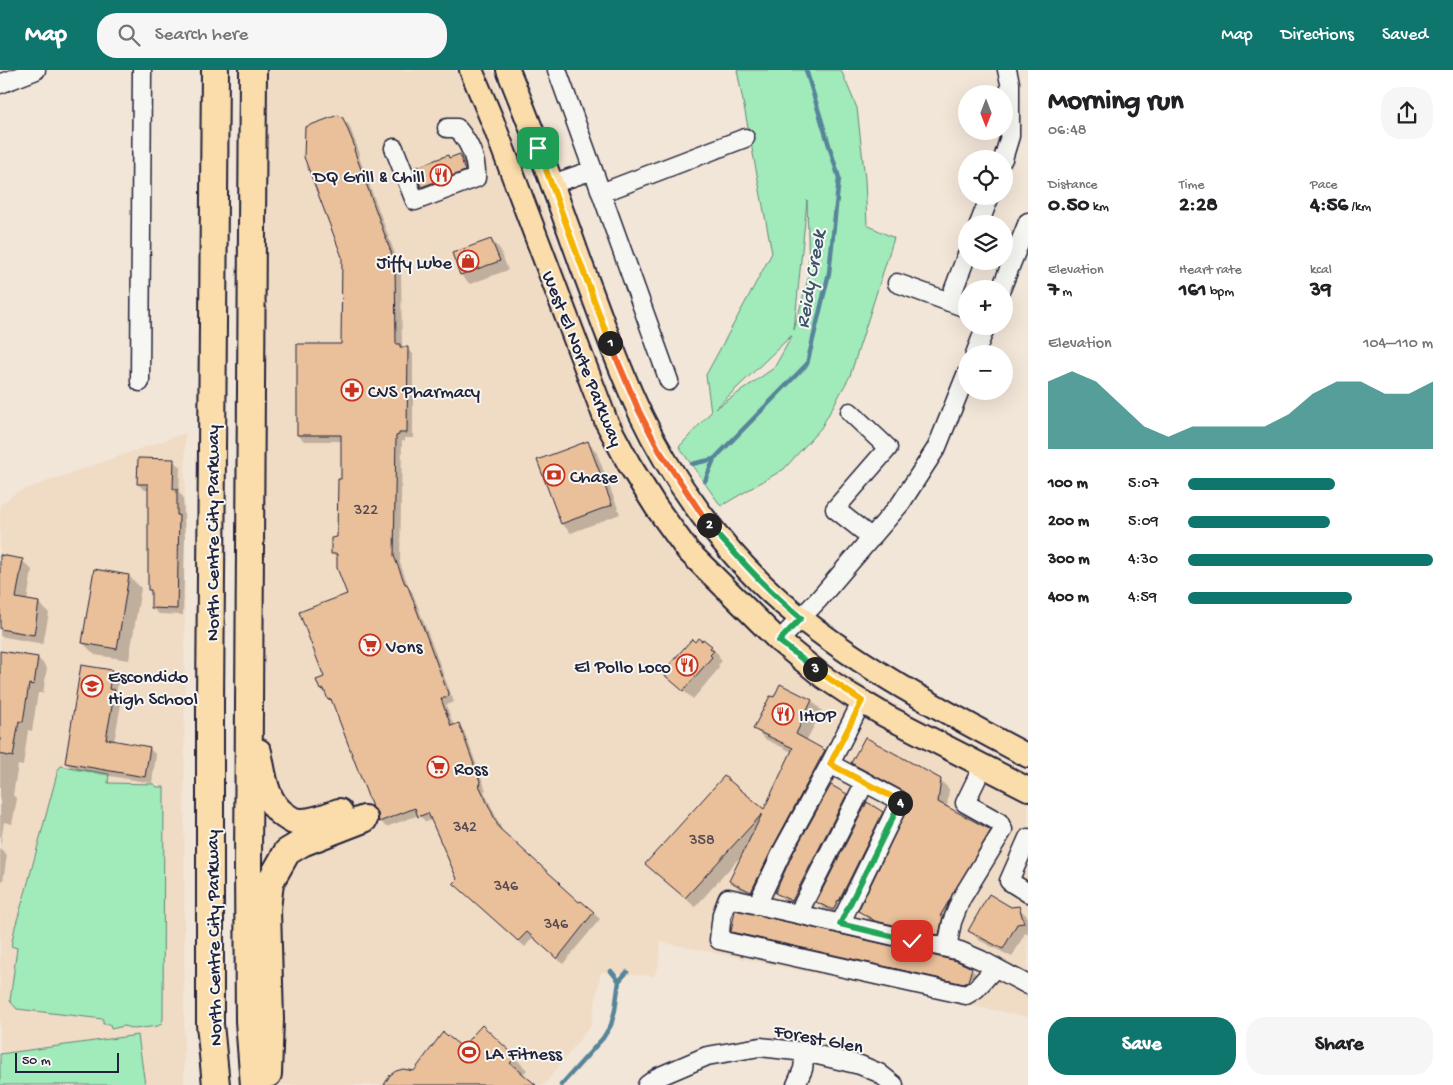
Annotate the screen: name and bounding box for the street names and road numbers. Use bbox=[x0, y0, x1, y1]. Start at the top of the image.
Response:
street label: West El Norte Parkway bbox=[535, 268, 627, 451]
street label: North Centre City Parkway bbox=[203, 424, 226, 641]
street label: North Centre City Parkway bbox=[202, 829, 229, 1046]
street label: Forest Glen bbox=[771, 1020, 865, 1060]

